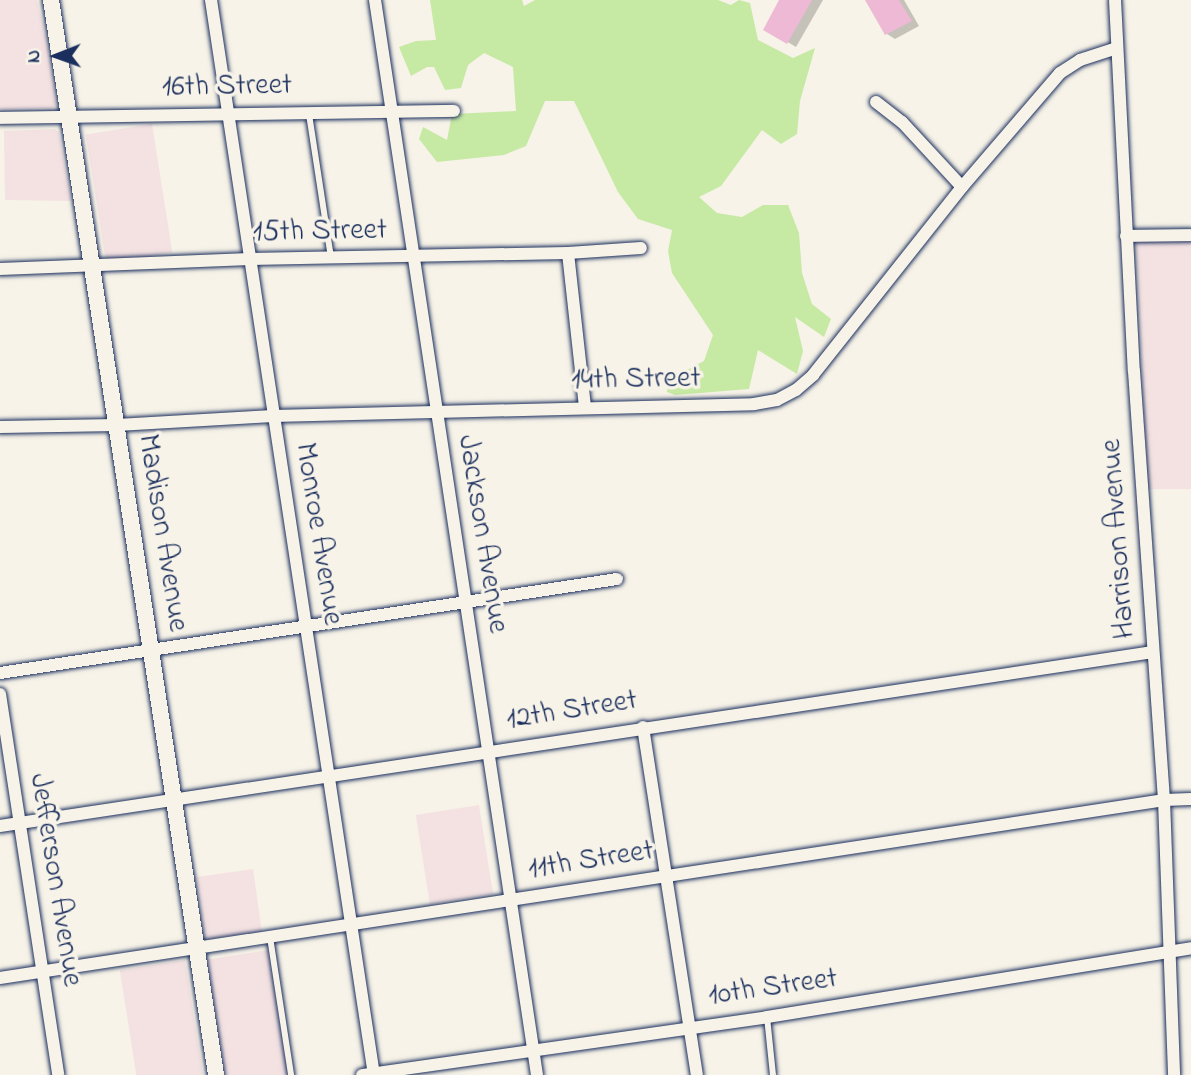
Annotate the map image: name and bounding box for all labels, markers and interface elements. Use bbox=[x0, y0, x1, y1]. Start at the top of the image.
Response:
north arrow bbox=[21, 21, 91, 91]
text: N bbox=[21, 50, 48, 63]
street label: 16th Street bbox=[162, 68, 292, 106]
street label: 15th Street bbox=[253, 213, 387, 251]
street label: 14th Street bbox=[571, 361, 701, 399]
street label: Madison Avenue bbox=[129, 432, 195, 634]
street label: Jackson Avenue bbox=[449, 432, 515, 636]
street label: Harrison Avenue bbox=[1094, 438, 1144, 640]
street label: Monroe Avenue bbox=[286, 440, 350, 628]
street label: 12th Street bbox=[504, 683, 640, 739]
street label: Jefferson Avenue bbox=[20, 771, 90, 989]
street label: 11th Street bbox=[526, 833, 656, 889]
street label: 10th Street bbox=[706, 961, 840, 1015]

